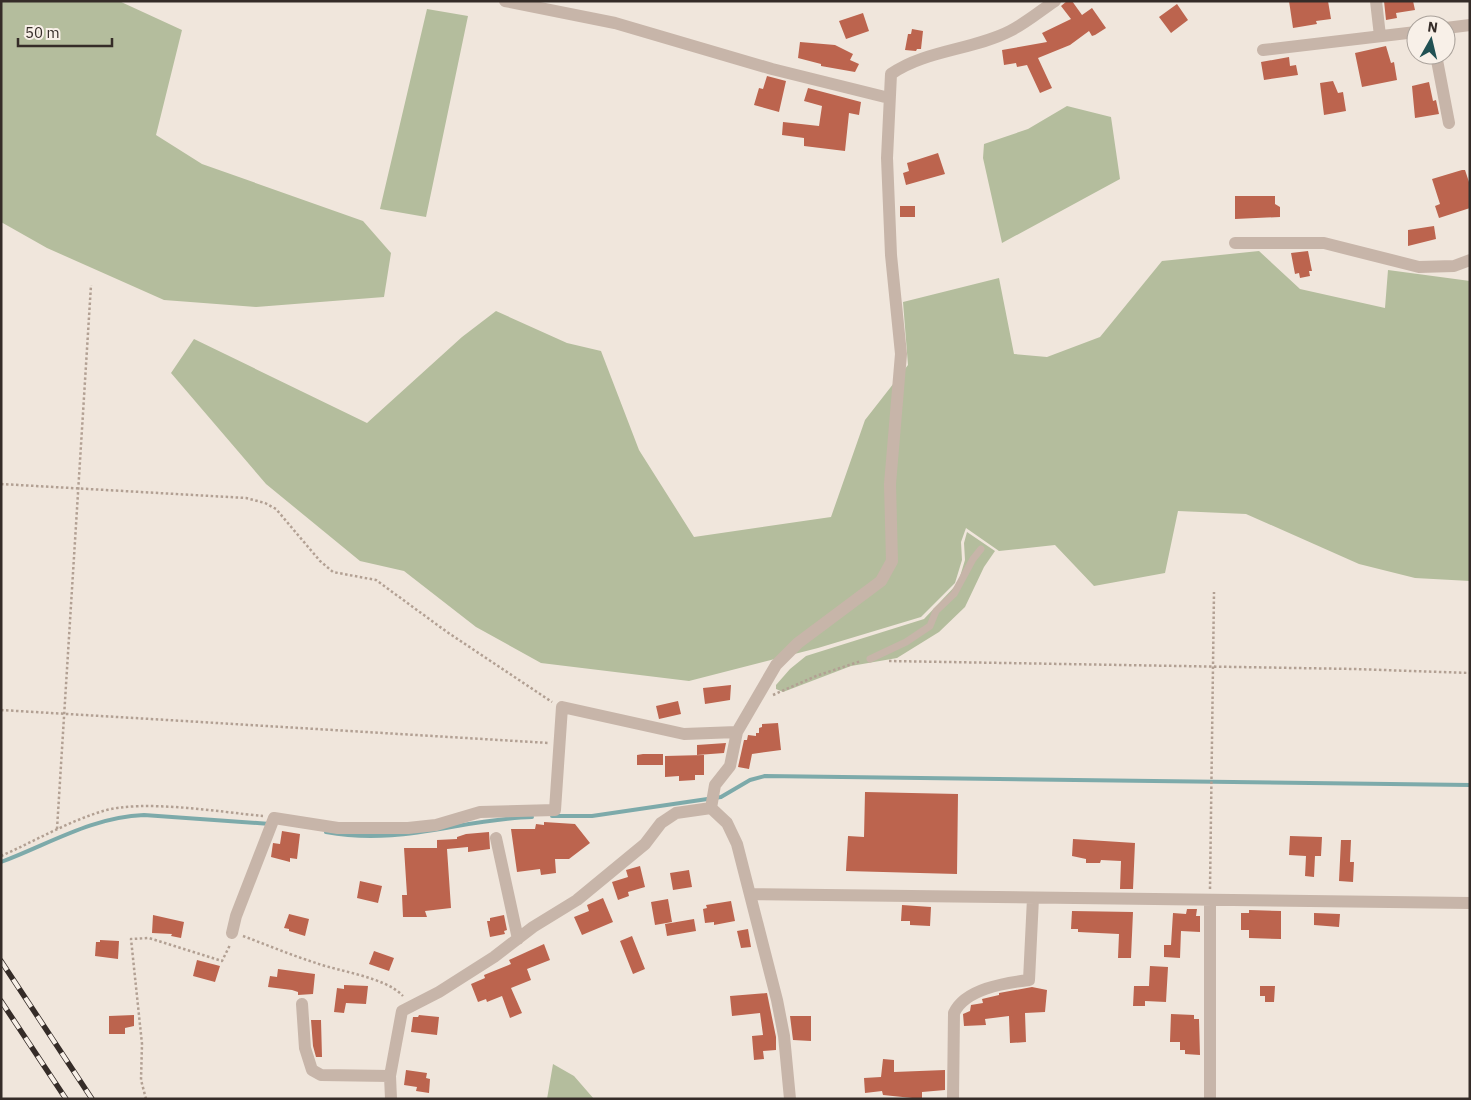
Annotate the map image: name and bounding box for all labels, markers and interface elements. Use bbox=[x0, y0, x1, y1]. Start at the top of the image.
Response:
scale bar bbox=[18, 15, 111, 47]
north arrow bbox=[1406, 15, 1456, 65]
text: N bbox=[1427, 18, 1439, 37]
text: 50 m bbox=[25, 23, 60, 42]

